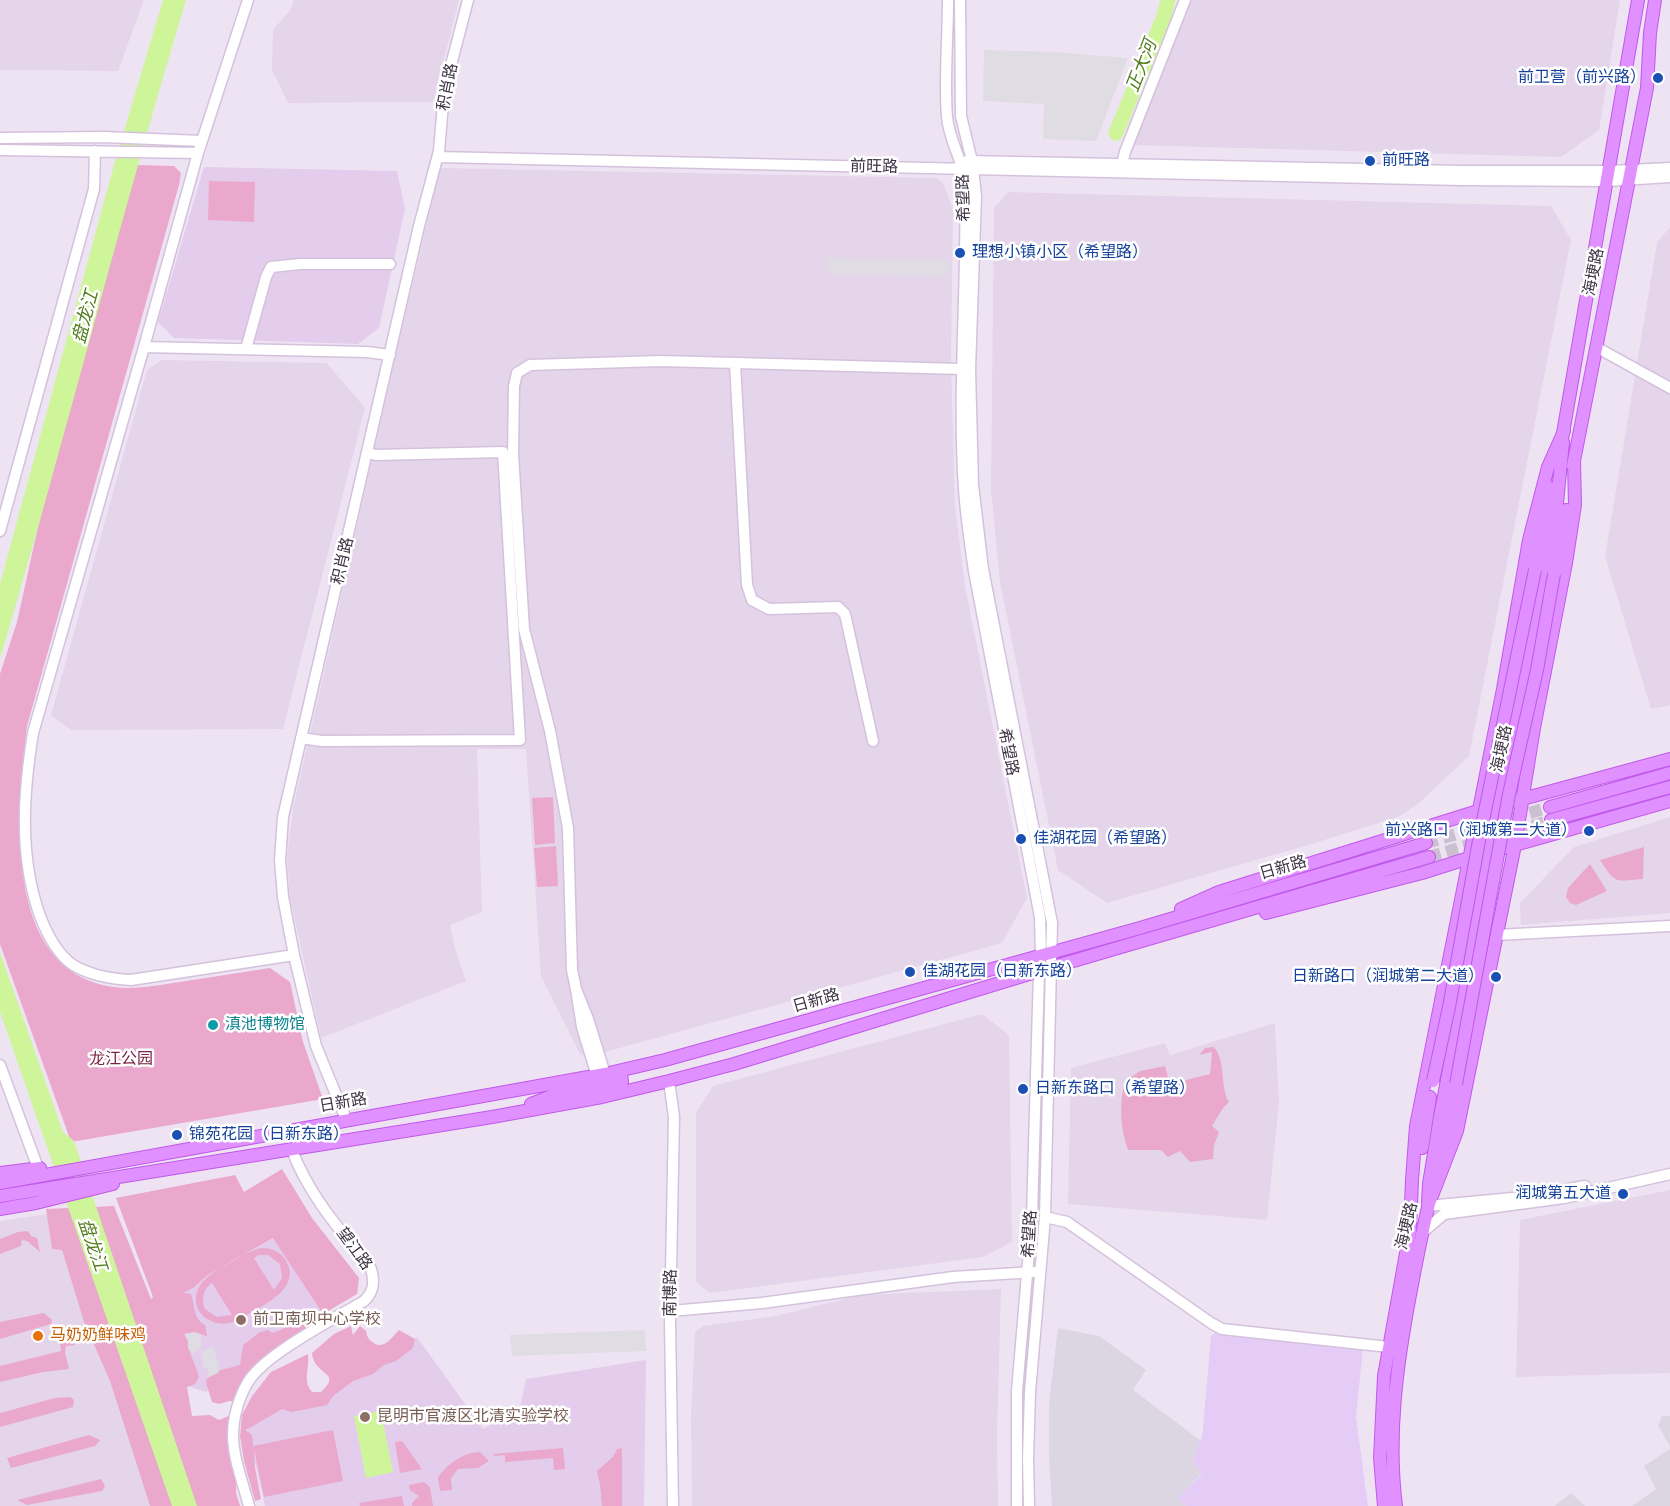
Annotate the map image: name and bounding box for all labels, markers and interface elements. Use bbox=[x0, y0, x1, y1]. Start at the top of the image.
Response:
water label: 正大河 bbox=[1122, 37, 1162, 95]
street label: 积肖路 bbox=[434, 62, 462, 112]
place label: 前卫营（前兴路） bbox=[1518, 68, 1646, 88]
marker: 前卫营（前兴路） bbox=[1651, 71, 1665, 85]
place label: 前旺路 bbox=[1382, 151, 1430, 171]
marker: 前旺路 bbox=[1363, 154, 1377, 168]
street label: 前旺路 bbox=[850, 157, 898, 177]
street label: 希望路 bbox=[954, 174, 974, 222]
place label: 理想小镇小区（希望路） bbox=[972, 243, 1148, 263]
marker: 理想小镇小区（希望路） bbox=[953, 246, 967, 260]
street label: 海埂路 bbox=[1580, 247, 1608, 297]
water label: 盘龙江 bbox=[69, 288, 103, 346]
street label: 积肖路 bbox=[328, 535, 358, 587]
street label: 海埂路 bbox=[1488, 724, 1516, 774]
street label: 希望路 bbox=[994, 727, 1022, 777]
place label: 前兴路口（润城第二大道） bbox=[1385, 821, 1577, 841]
marker: 前兴路口（润城第二大道） bbox=[1582, 824, 1596, 838]
place label: 佳湖花园（希望路） bbox=[1033, 829, 1177, 849]
marker: 佳湖花园（希望路） bbox=[1014, 832, 1028, 846]
street label: 日新路 bbox=[1257, 852, 1309, 884]
place label: 佳湖花园（日新东路） bbox=[922, 962, 1082, 982]
marker: 佳湖花园（日新东路） bbox=[903, 965, 917, 979]
place label: 日新路口（润城第二大道） bbox=[1292, 967, 1484, 987]
marker: 日新路口（润城第二大道） bbox=[1489, 970, 1503, 984]
street label: 日新路 bbox=[790, 985, 842, 1017]
place label: 滇池博物馆 bbox=[225, 1015, 305, 1035]
marker: 滇池博物馆 bbox=[206, 1018, 220, 1032]
park label: 龙江公园 bbox=[89, 1050, 153, 1070]
place label: 日新东路口（希望路） bbox=[1035, 1079, 1195, 1099]
marker: 日新东路口（希望路） bbox=[1016, 1082, 1030, 1096]
street label: 日新路 bbox=[318, 1089, 368, 1117]
place label: 锦苑花园（日新东路） bbox=[189, 1125, 349, 1145]
marker: 锦苑花园（日新东路） bbox=[170, 1128, 184, 1142]
place label: 润城第五大道 bbox=[1515, 1184, 1611, 1204]
marker: 润城第五大道 bbox=[1616, 1187, 1630, 1201]
street label: 海埂路 bbox=[1392, 1200, 1422, 1252]
street label: 希望路 bbox=[1019, 1210, 1041, 1258]
water label: 盘龙江 bbox=[73, 1216, 111, 1274]
street label: 望江路 bbox=[332, 1224, 376, 1274]
street label: 南博路 bbox=[661, 1269, 681, 1317]
place label: 前卫南坝中心学校 bbox=[253, 1310, 381, 1330]
marker: 前卫南坝中心学校 bbox=[234, 1313, 248, 1327]
place label: 马奶奶鲜味鸡 bbox=[50, 1326, 146, 1346]
marker: 马奶奶鲜味鸡 bbox=[31, 1329, 45, 1343]
place label: 昆明市官渡区北清实验学校 bbox=[377, 1407, 569, 1427]
marker: 昆明市官渡区北清实验学校 bbox=[358, 1410, 372, 1424]

